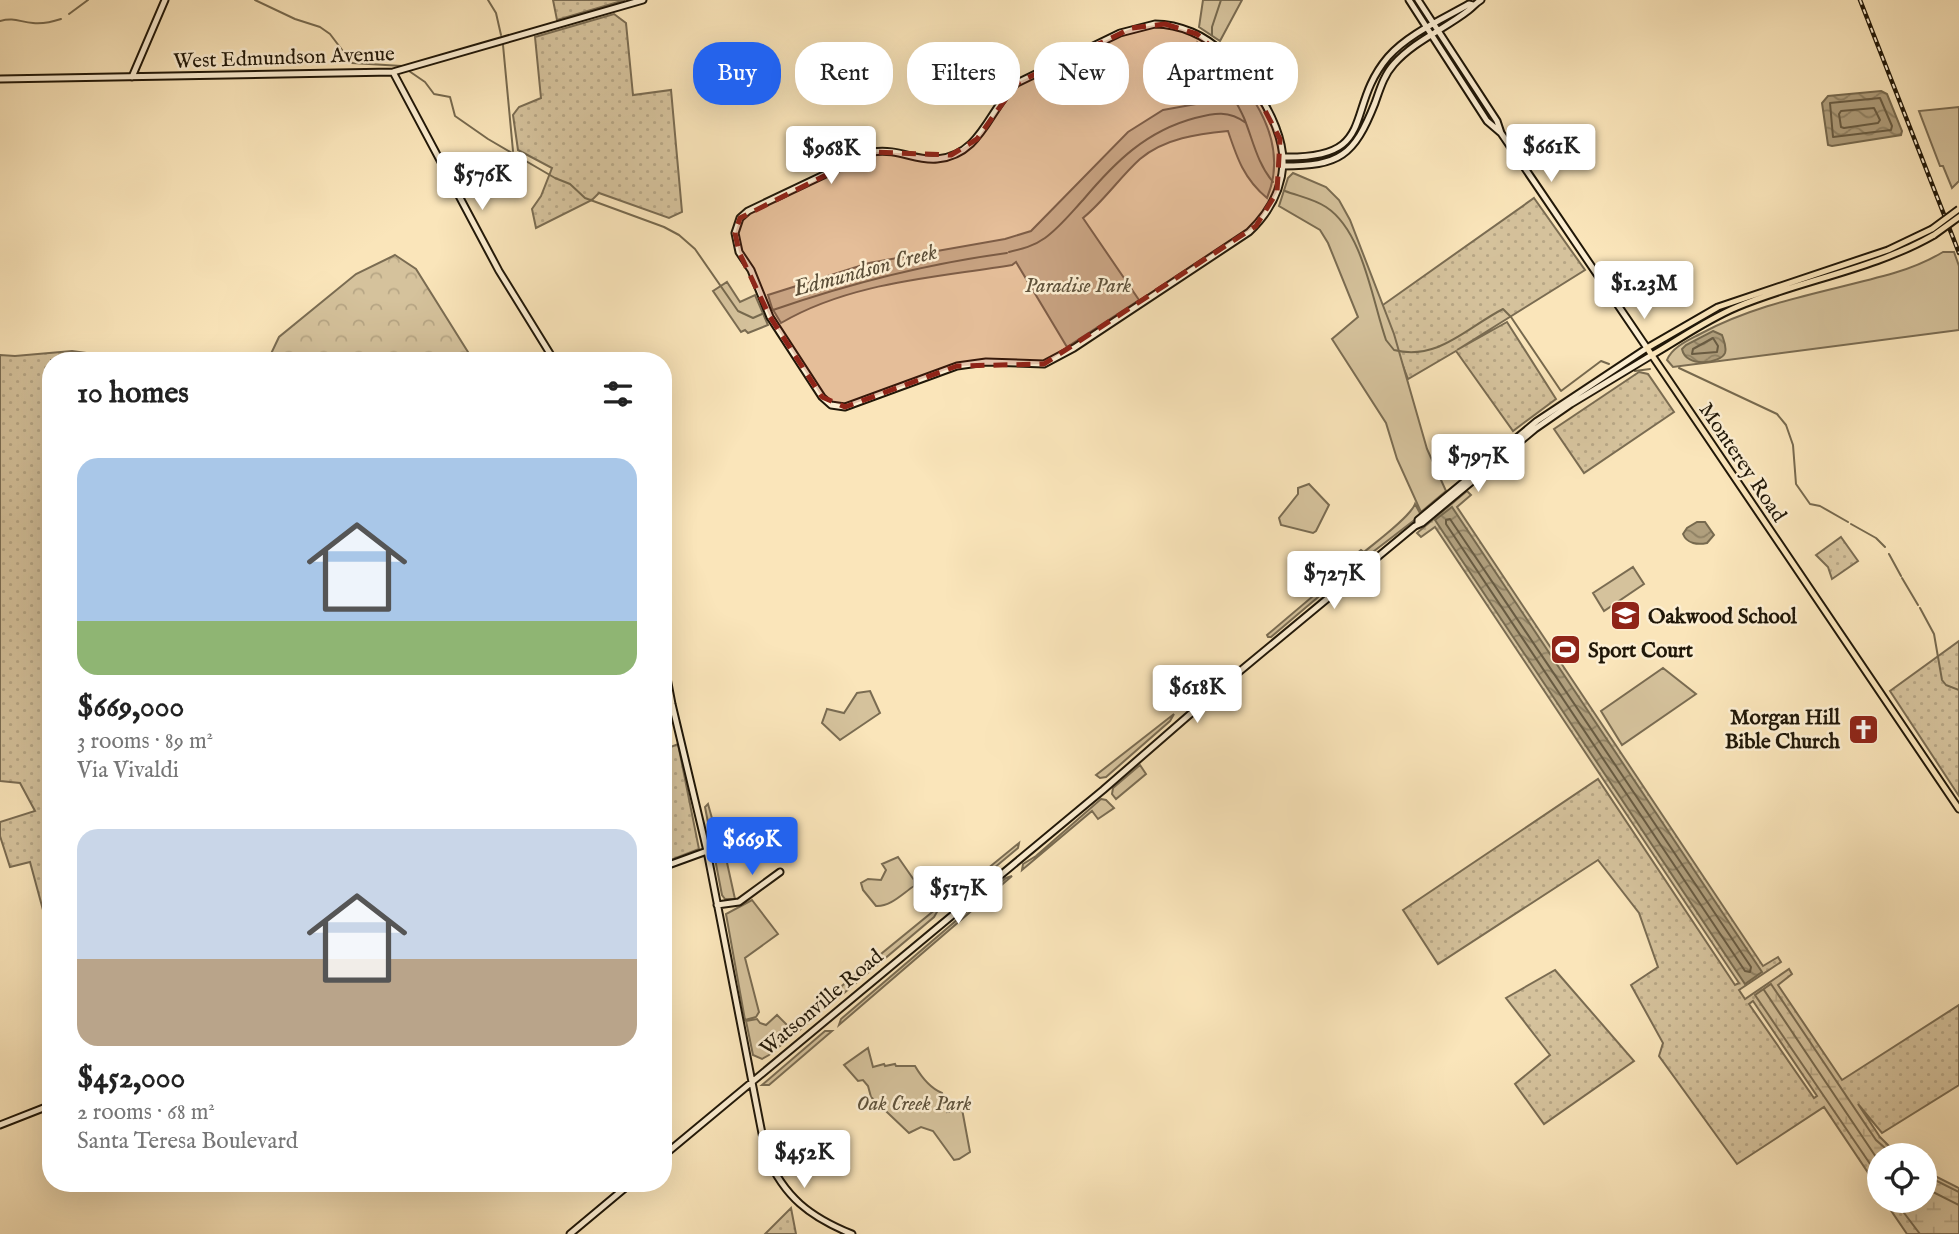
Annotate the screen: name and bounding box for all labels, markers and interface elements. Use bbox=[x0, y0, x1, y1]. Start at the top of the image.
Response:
street label: West Edmundson Avenue bbox=[173, 41, 396, 76]
chip: Buy bbox=[693, 42, 781, 105]
chip: Rent bbox=[795, 42, 893, 105]
chip: Filters bbox=[907, 42, 1020, 105]
chip: New bbox=[1034, 42, 1129, 105]
chip: Apartment bbox=[1143, 42, 1298, 105]
pin: $661K bbox=[1502, 124, 1600, 184]
pin: $968K bbox=[782, 127, 880, 186]
text: $661K bbox=[1522, 132, 1580, 161]
text: $968K bbox=[802, 134, 860, 163]
pin: $576K bbox=[433, 152, 531, 212]
text: $576K bbox=[453, 160, 511, 189]
water label: Edmundson Creek bbox=[789, 237, 941, 304]
pin: $1.23M bbox=[1587, 262, 1701, 321]
text: $1.23M bbox=[1610, 269, 1678, 298]
park label: Paradise Park bbox=[1025, 273, 1132, 300]
text: 10 homes bbox=[77, 375, 189, 413]
icon: filters bbox=[599, 375, 637, 413]
street label: Monterey Road bbox=[1692, 398, 1792, 528]
pin: $797K bbox=[1429, 434, 1527, 494]
text: $797K bbox=[1448, 442, 1508, 471]
icon: home bbox=[294, 504, 420, 630]
pin: $727K bbox=[1285, 552, 1383, 611]
text: $727K bbox=[1303, 559, 1365, 588]
school or university icon: Oakwood School bbox=[1608, 599, 1642, 633]
place label: Oakwood School bbox=[1648, 604, 1798, 631]
sports icon: Sport Court bbox=[1548, 633, 1582, 667]
place label: Sport Court bbox=[1588, 638, 1694, 665]
pin: $618K bbox=[1148, 666, 1246, 725]
text: $618K bbox=[1169, 673, 1225, 702]
text: $669,000 bbox=[77, 689, 184, 727]
place label: Morgan Hill Bible Church bbox=[1725, 705, 1841, 756]
church icon: Morgan Hill Bible Church bbox=[1846, 712, 1880, 746]
text: 3 rooms · 89 m² bbox=[77, 727, 213, 756]
text: Via Vivaldi bbox=[77, 756, 179, 785]
pin: $669K bbox=[703, 818, 801, 877]
text: $669K bbox=[723, 825, 781, 854]
pin: $517K bbox=[909, 866, 1007, 926]
text: $517K bbox=[929, 874, 987, 903]
icon: home bbox=[294, 875, 420, 1001]
street label: Watsonville Road bbox=[755, 943, 890, 1063]
text: $452,000 bbox=[77, 1060, 185, 1098]
park label: Oak Creek Park bbox=[857, 1091, 972, 1118]
text: 2 rooms · 68 m² bbox=[77, 1098, 215, 1127]
text: Santa Teresa Boulevard bbox=[77, 1127, 298, 1156]
pin: $452K bbox=[755, 1130, 853, 1190]
text: $452K bbox=[774, 1138, 834, 1167]
map controls bbox=[1867, 1143, 1937, 1213]
button: locate bbox=[1867, 1143, 1937, 1213]

